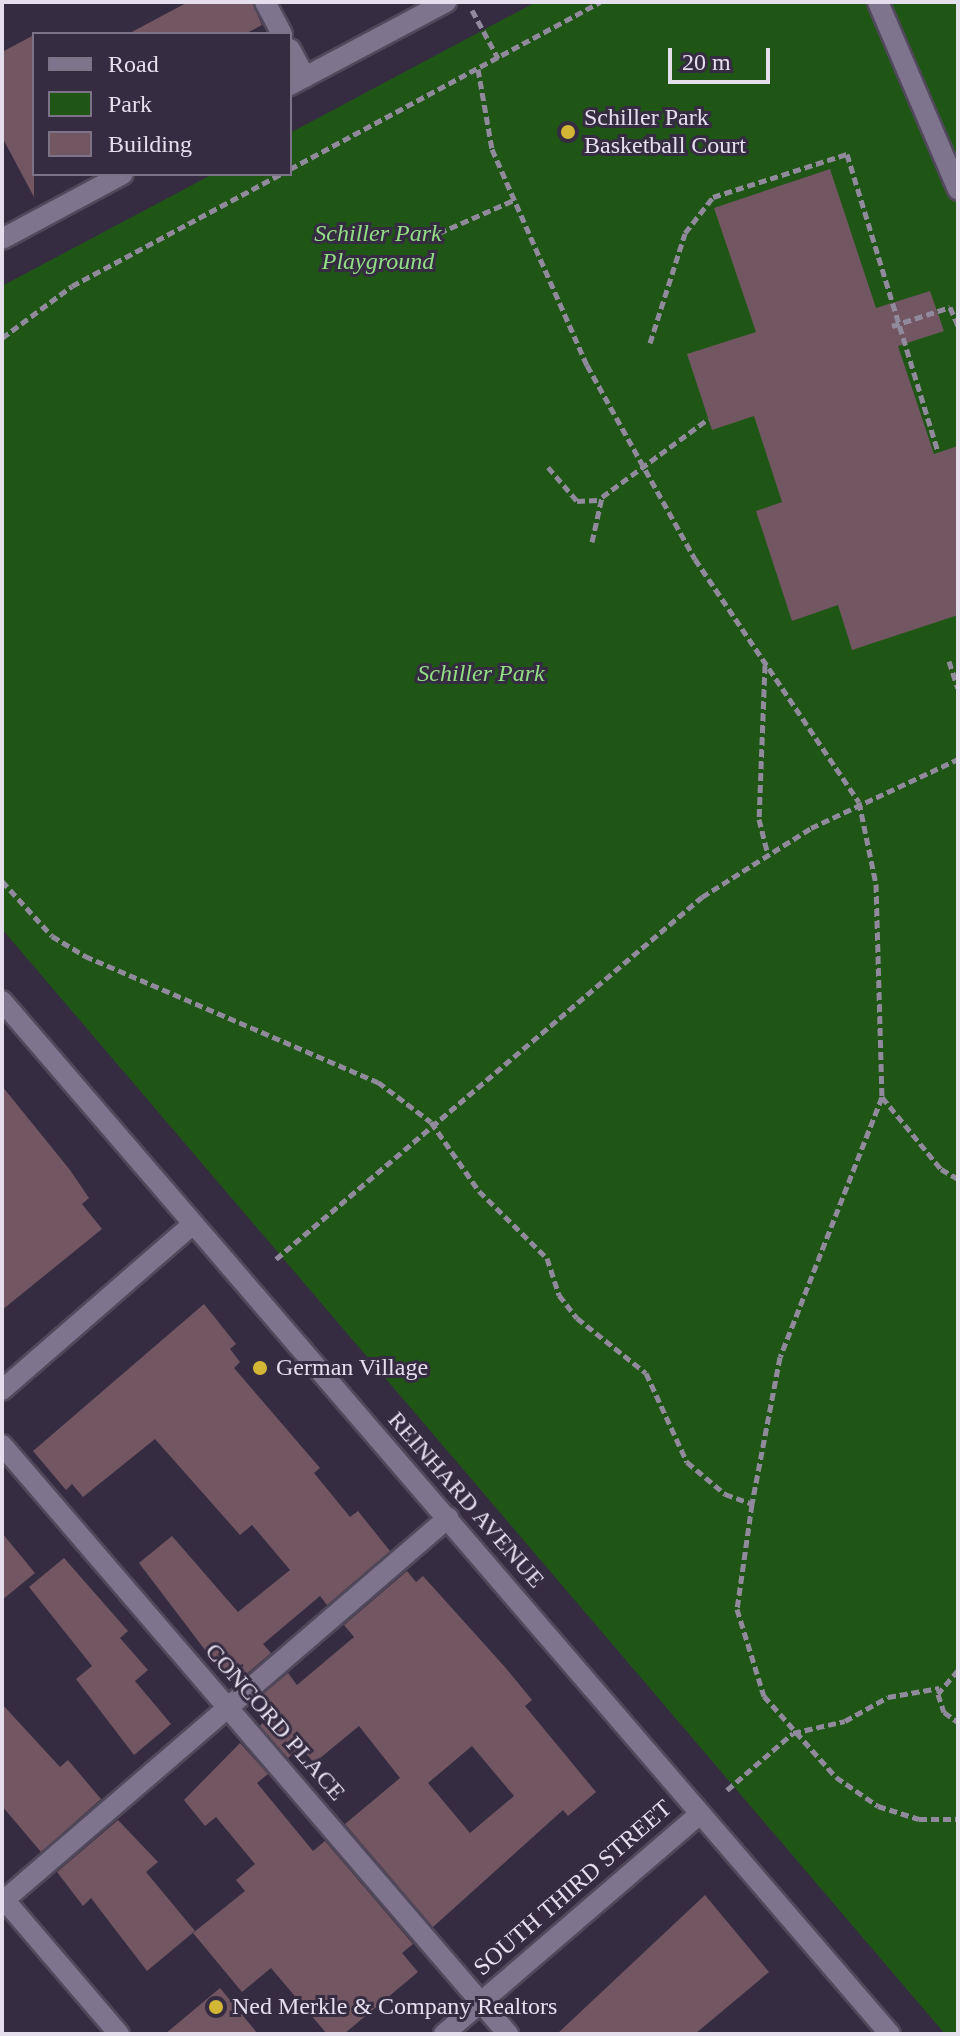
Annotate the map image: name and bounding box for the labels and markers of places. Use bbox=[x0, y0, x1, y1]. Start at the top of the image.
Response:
place label: Schiller Park Basketball Court bbox=[584, 104, 746, 160]
marker: Schiller Park Basketball Court bbox=[559, 123, 577, 141]
place label: German Village bbox=[276, 1354, 428, 1382]
marker: German Village bbox=[251, 1359, 269, 1377]
place label: Ned Merkle & Company Realtors bbox=[232, 1993, 557, 2021]
marker: Ned Merkle & Company Realtors bbox=[207, 1998, 225, 2016]

